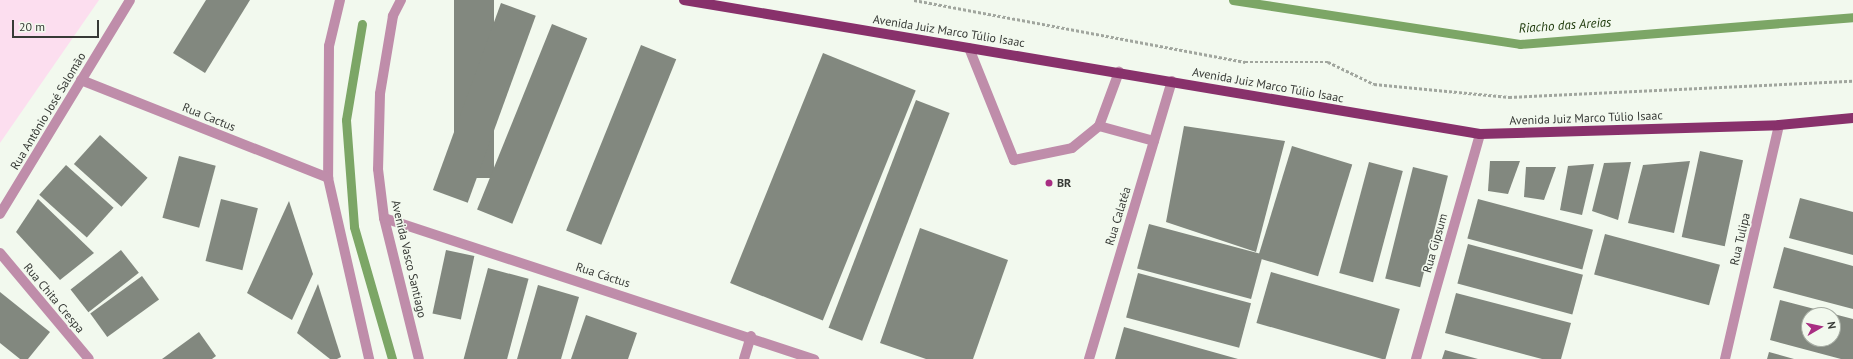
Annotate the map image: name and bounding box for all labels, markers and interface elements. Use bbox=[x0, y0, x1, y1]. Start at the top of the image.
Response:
scale bar bbox=[14, 12, 101, 38]
street label: Avenida Juiz Marco Túlio Isaac bbox=[872, 12, 1026, 50]
water label: Riacho das Areias bbox=[1518, 15, 1612, 37]
text: 20 m bbox=[19, 19, 45, 34]
street label: Rua Antônio José Salomão bbox=[7, 50, 89, 172]
street label: Avenida Juiz Marco Túlio Isaac bbox=[1191, 65, 1345, 105]
street label: Rua Cactus bbox=[180, 100, 238, 134]
street label: Avenida Juiz Marco Túlio Isaac bbox=[1509, 108, 1663, 128]
place label: BR bbox=[1057, 176, 1071, 190]
marker: BR bbox=[1044, 178, 1054, 188]
street label: Rua Calatéa bbox=[1102, 185, 1134, 247]
street label: Avenida Vasco Santiago bbox=[388, 199, 430, 319]
street label: Rua Tulipa bbox=[1727, 211, 1753, 267]
street label: Rua Gipsum bbox=[1420, 212, 1450, 274]
street label: Rua Cáctus bbox=[574, 259, 632, 291]
street label: Rua Chita Crespa bbox=[21, 260, 87, 336]
north arrow bbox=[1801, 307, 1841, 347]
text: N bbox=[1824, 321, 1839, 330]

